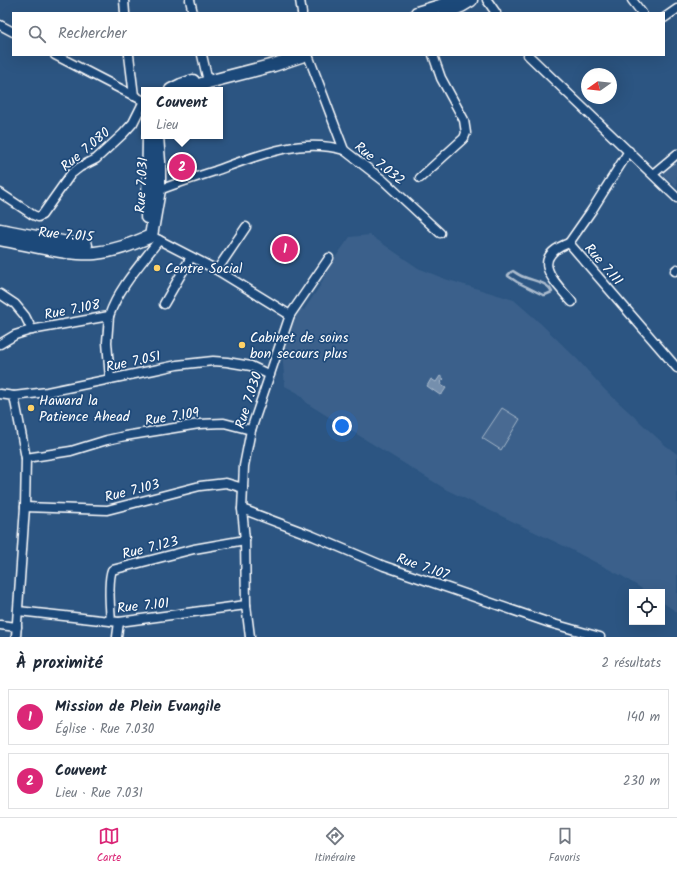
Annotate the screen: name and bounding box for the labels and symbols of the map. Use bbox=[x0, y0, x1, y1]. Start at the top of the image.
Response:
north arrow bbox=[581, 68, 617, 104]
street label: Rue 7.080 bbox=[56, 122, 115, 177]
street label: Rue 7.032 bbox=[349, 136, 410, 191]
pin: 2 bbox=[169, 152, 195, 182]
street label: Rue 7.031 bbox=[130, 157, 154, 214]
street label: Rue 7.015 bbox=[37, 222, 96, 249]
pin: 1 bbox=[272, 234, 298, 264]
street label: Rue 7.111 bbox=[579, 239, 628, 291]
place label: Centre Social bbox=[165, 258, 243, 280]
marker: Centre Social bbox=[152, 263, 162, 273]
street label: Rue 7.108 bbox=[42, 294, 103, 326]
place label: Cabinet de soins bon secours plus bbox=[250, 327, 348, 365]
marker: Cabinet de soins bon secours plus bbox=[237, 340, 247, 350]
street label: Rue 7.051 bbox=[104, 345, 163, 379]
street label: Rue 7.030 bbox=[229, 369, 268, 432]
place label: Haward la Patience Ahead bbox=[39, 390, 131, 428]
street label: Rue 7.109 bbox=[143, 402, 201, 432]
marker: Haward la Patience Ahead bbox=[26, 403, 36, 413]
your location bbox=[332, 416, 352, 436]
street label: Rue 7.103 bbox=[102, 474, 162, 508]
street label: Rue 7.123 bbox=[120, 530, 181, 566]
street label: Rue 7.107 bbox=[393, 548, 453, 586]
street label: Rue 7.101 bbox=[116, 592, 170, 620]

